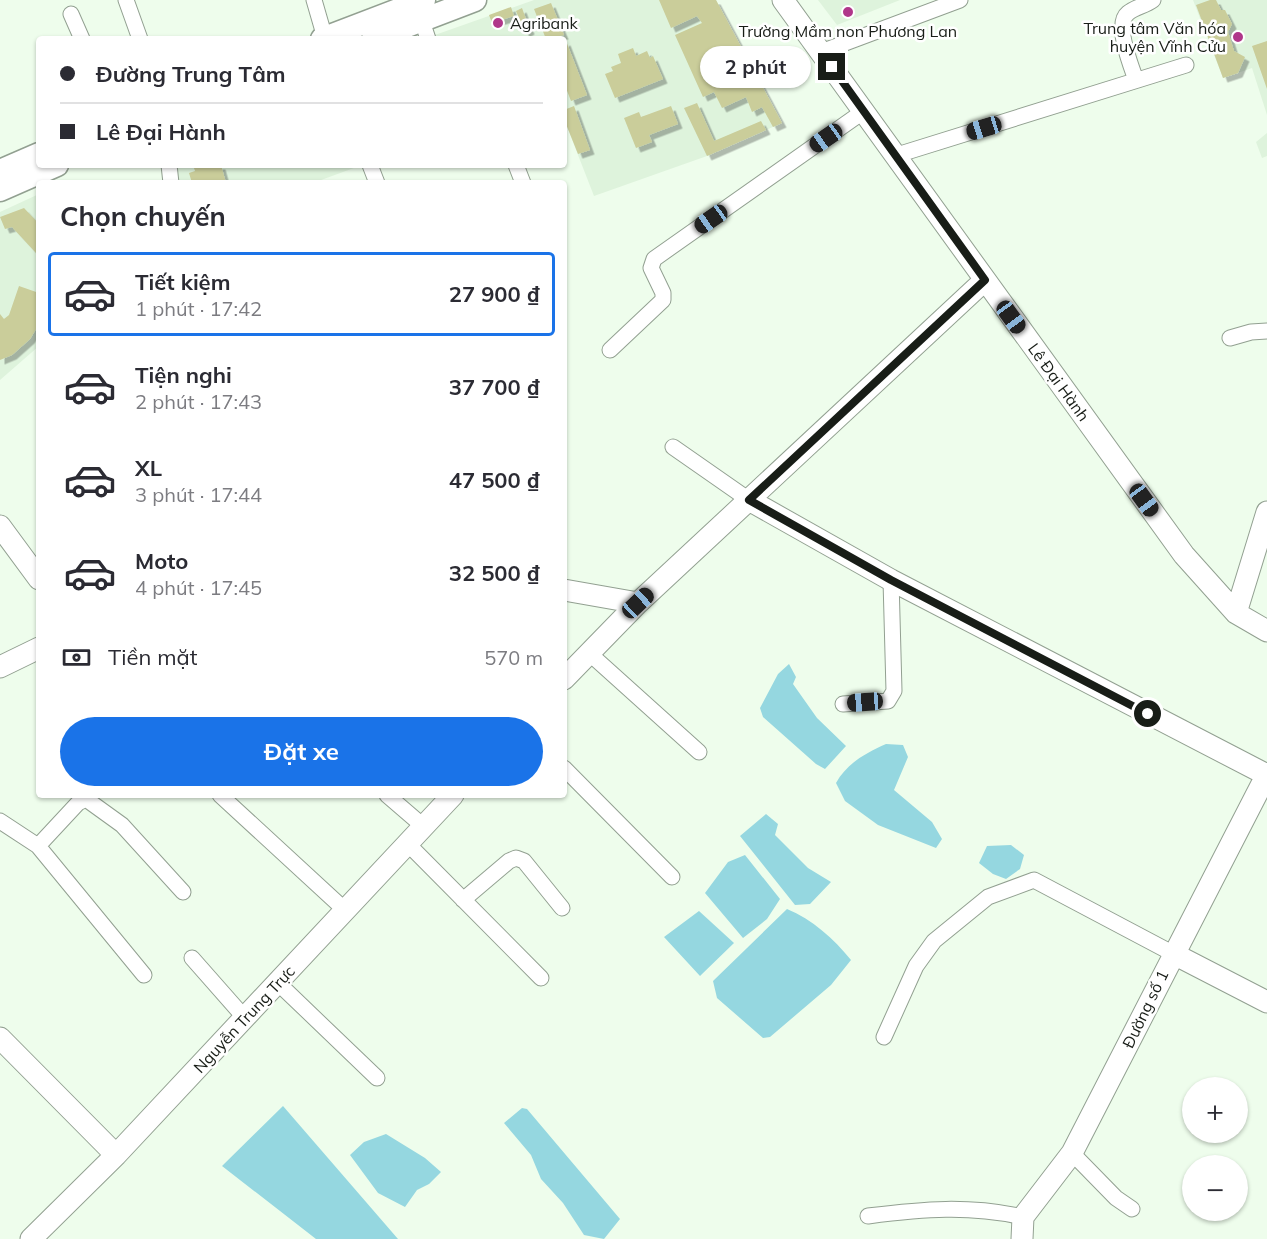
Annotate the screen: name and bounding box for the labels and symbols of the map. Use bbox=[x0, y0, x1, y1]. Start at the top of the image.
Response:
marker: Trường Mầm non Phương Lan bbox=[841, 5, 855, 19]
place label: Agribank bbox=[510, 13, 579, 33]
marker: Agribank bbox=[491, 16, 505, 30]
place label: Trung tâm Văn hóa huyện Vĩnh Cửu bbox=[1083, 18, 1226, 56]
place label: Trường Mầm non Phương Lan bbox=[739, 21, 957, 41]
marker: Trung tâm Văn hóa huyện Vĩnh Cửu bbox=[1231, 30, 1245, 44]
callout: 2 phút bbox=[700, 46, 811, 88]
route end bbox=[818, 53, 845, 80]
car bbox=[964, 114, 1004, 142]
car bbox=[806, 120, 846, 156]
car bbox=[691, 201, 731, 237]
car bbox=[993, 297, 1029, 337]
street label: Lê Đại Hành bbox=[1024, 339, 1094, 425]
car bbox=[1126, 480, 1162, 520]
car bbox=[619, 584, 657, 622]
car bbox=[846, 692, 884, 712]
route start bbox=[1134, 700, 1161, 727]
street label: Nguyễn Trung Trực bbox=[189, 961, 299, 1077]
street label: Đường số 1 bbox=[1118, 967, 1172, 1051]

